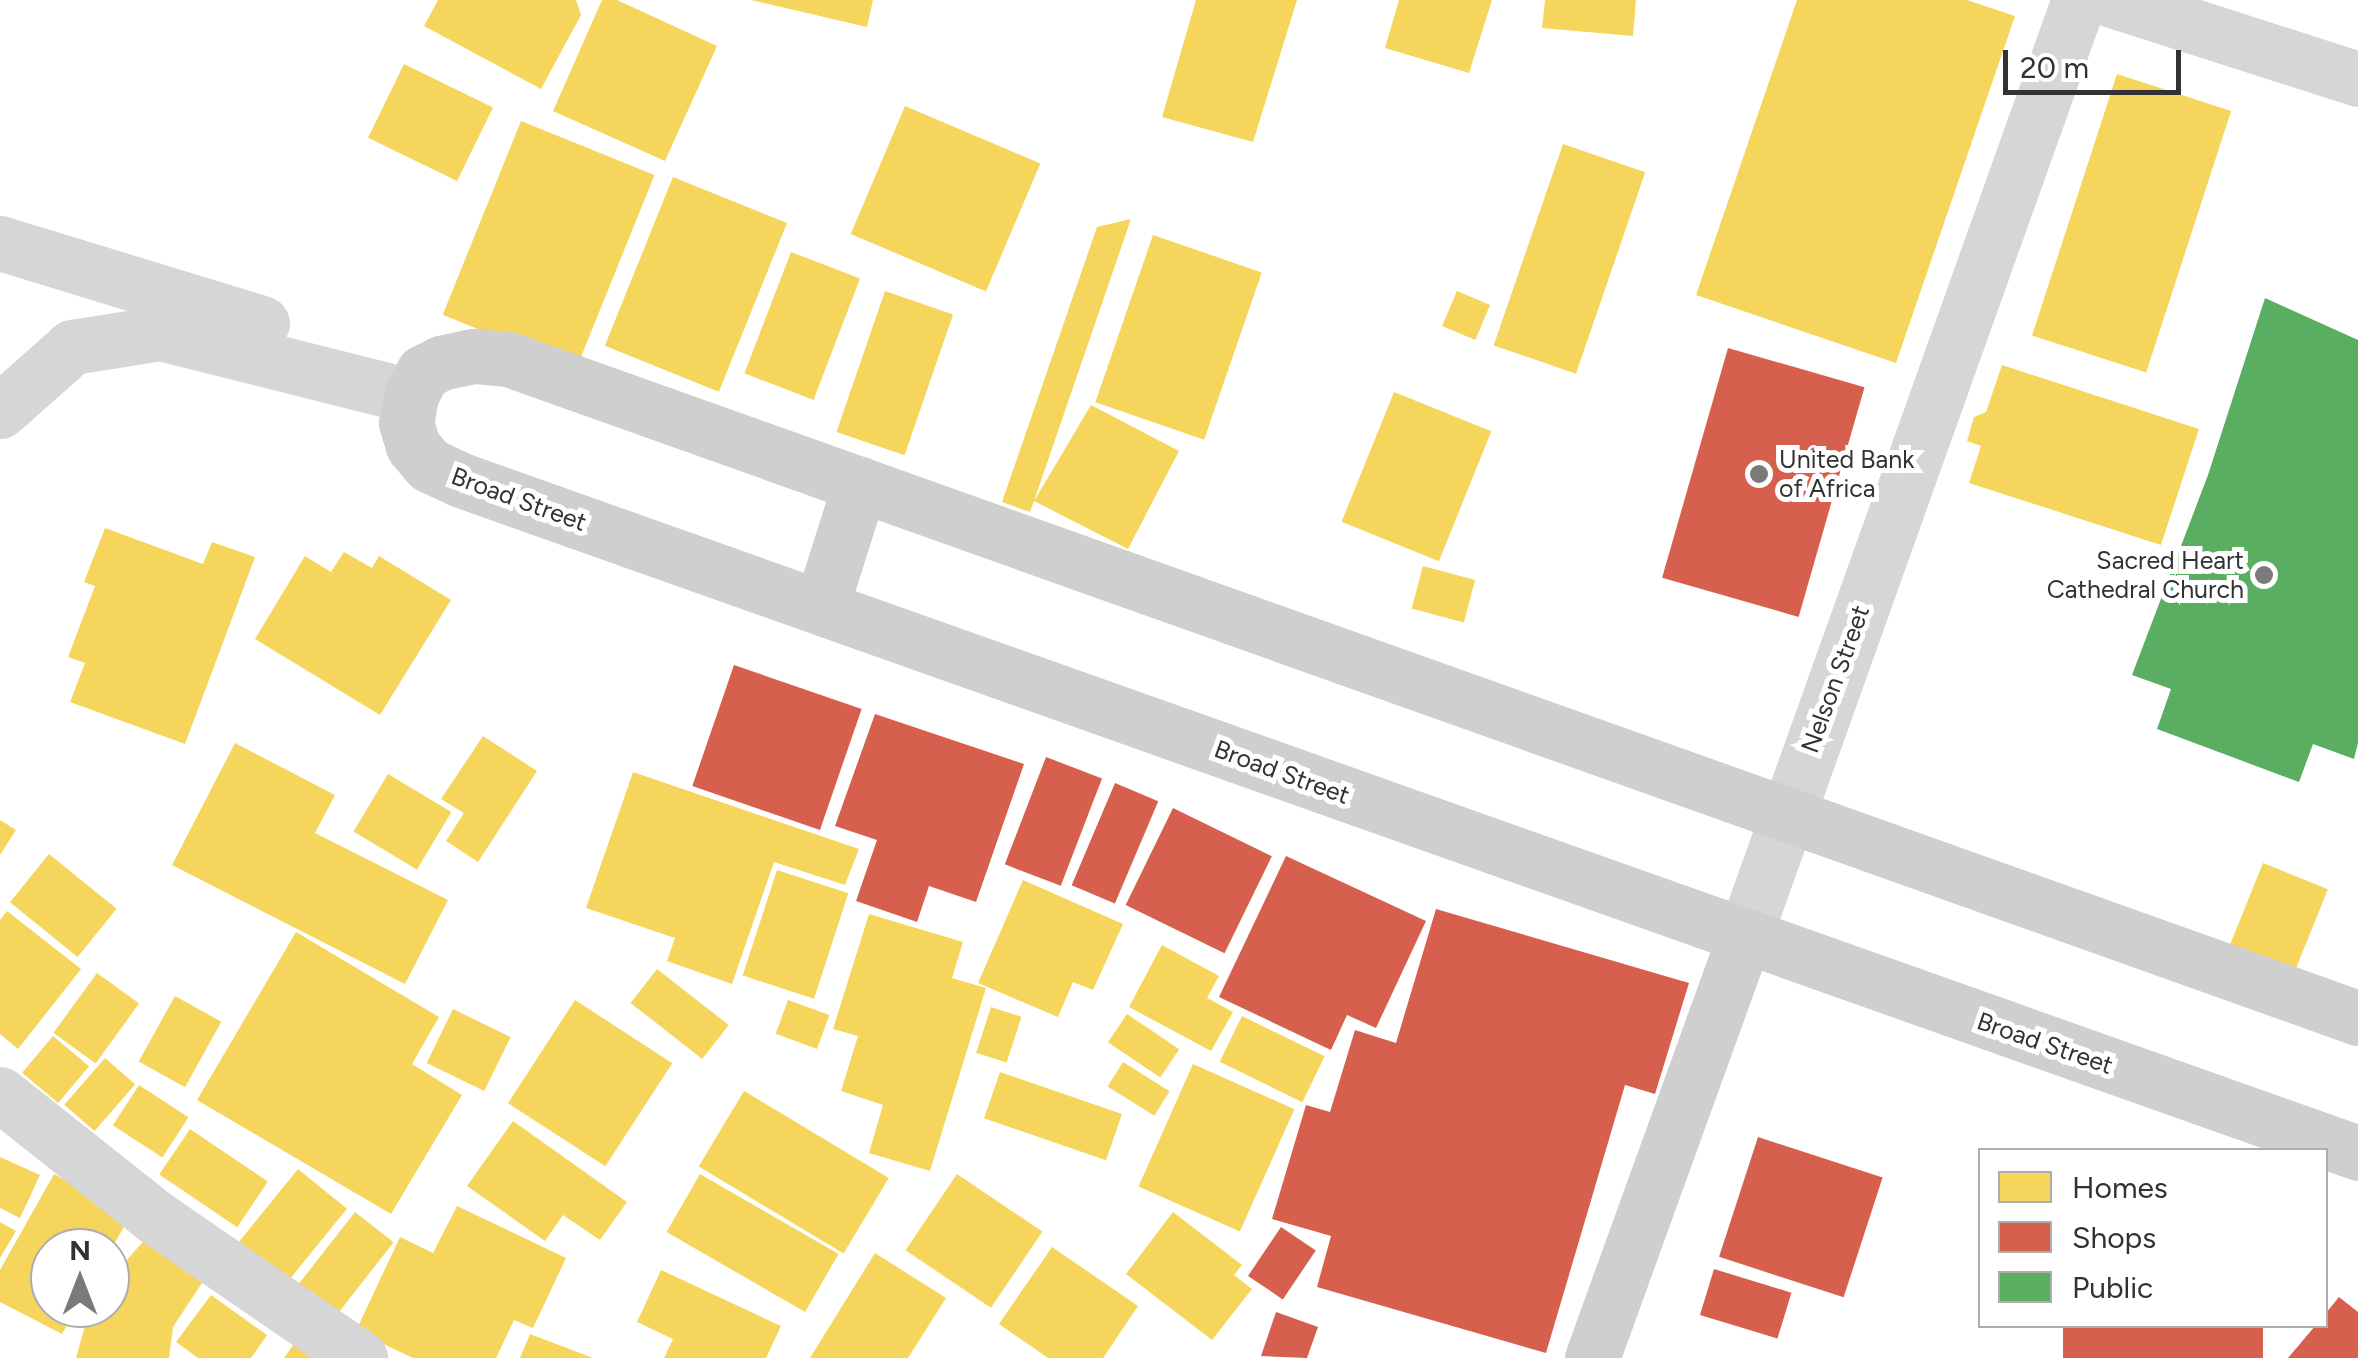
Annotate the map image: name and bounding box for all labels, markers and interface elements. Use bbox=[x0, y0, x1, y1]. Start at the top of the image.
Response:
scale bar bbox=[2008, 30, 2186, 92]
text: 20 m bbox=[2020, 49, 2089, 86]
place label: United Bank of Africa bbox=[1779, 445, 1914, 504]
street label: Broad Street bbox=[447, 461, 591, 537]
marker: United Bank of Africa bbox=[1748, 463, 1770, 485]
place label: Sacred Heart Cathedral Church bbox=[2047, 546, 2244, 605]
marker: Sacred Heart Cathedral Church bbox=[2253, 564, 2275, 586]
street label: Nelson Street bbox=[1794, 601, 1876, 757]
street label: Broad Street bbox=[1210, 734, 1354, 810]
street label: Broad Street bbox=[1973, 1006, 2117, 1080]
legend bbox=[1978, 1148, 2328, 1328]
text: Homes bbox=[2072, 1169, 2168, 1206]
text: Shops bbox=[2072, 1219, 2156, 1256]
north arrow bbox=[30, 1228, 130, 1328]
text: N bbox=[69, 1233, 91, 1267]
text: Public bbox=[2072, 1269, 2153, 1306]

